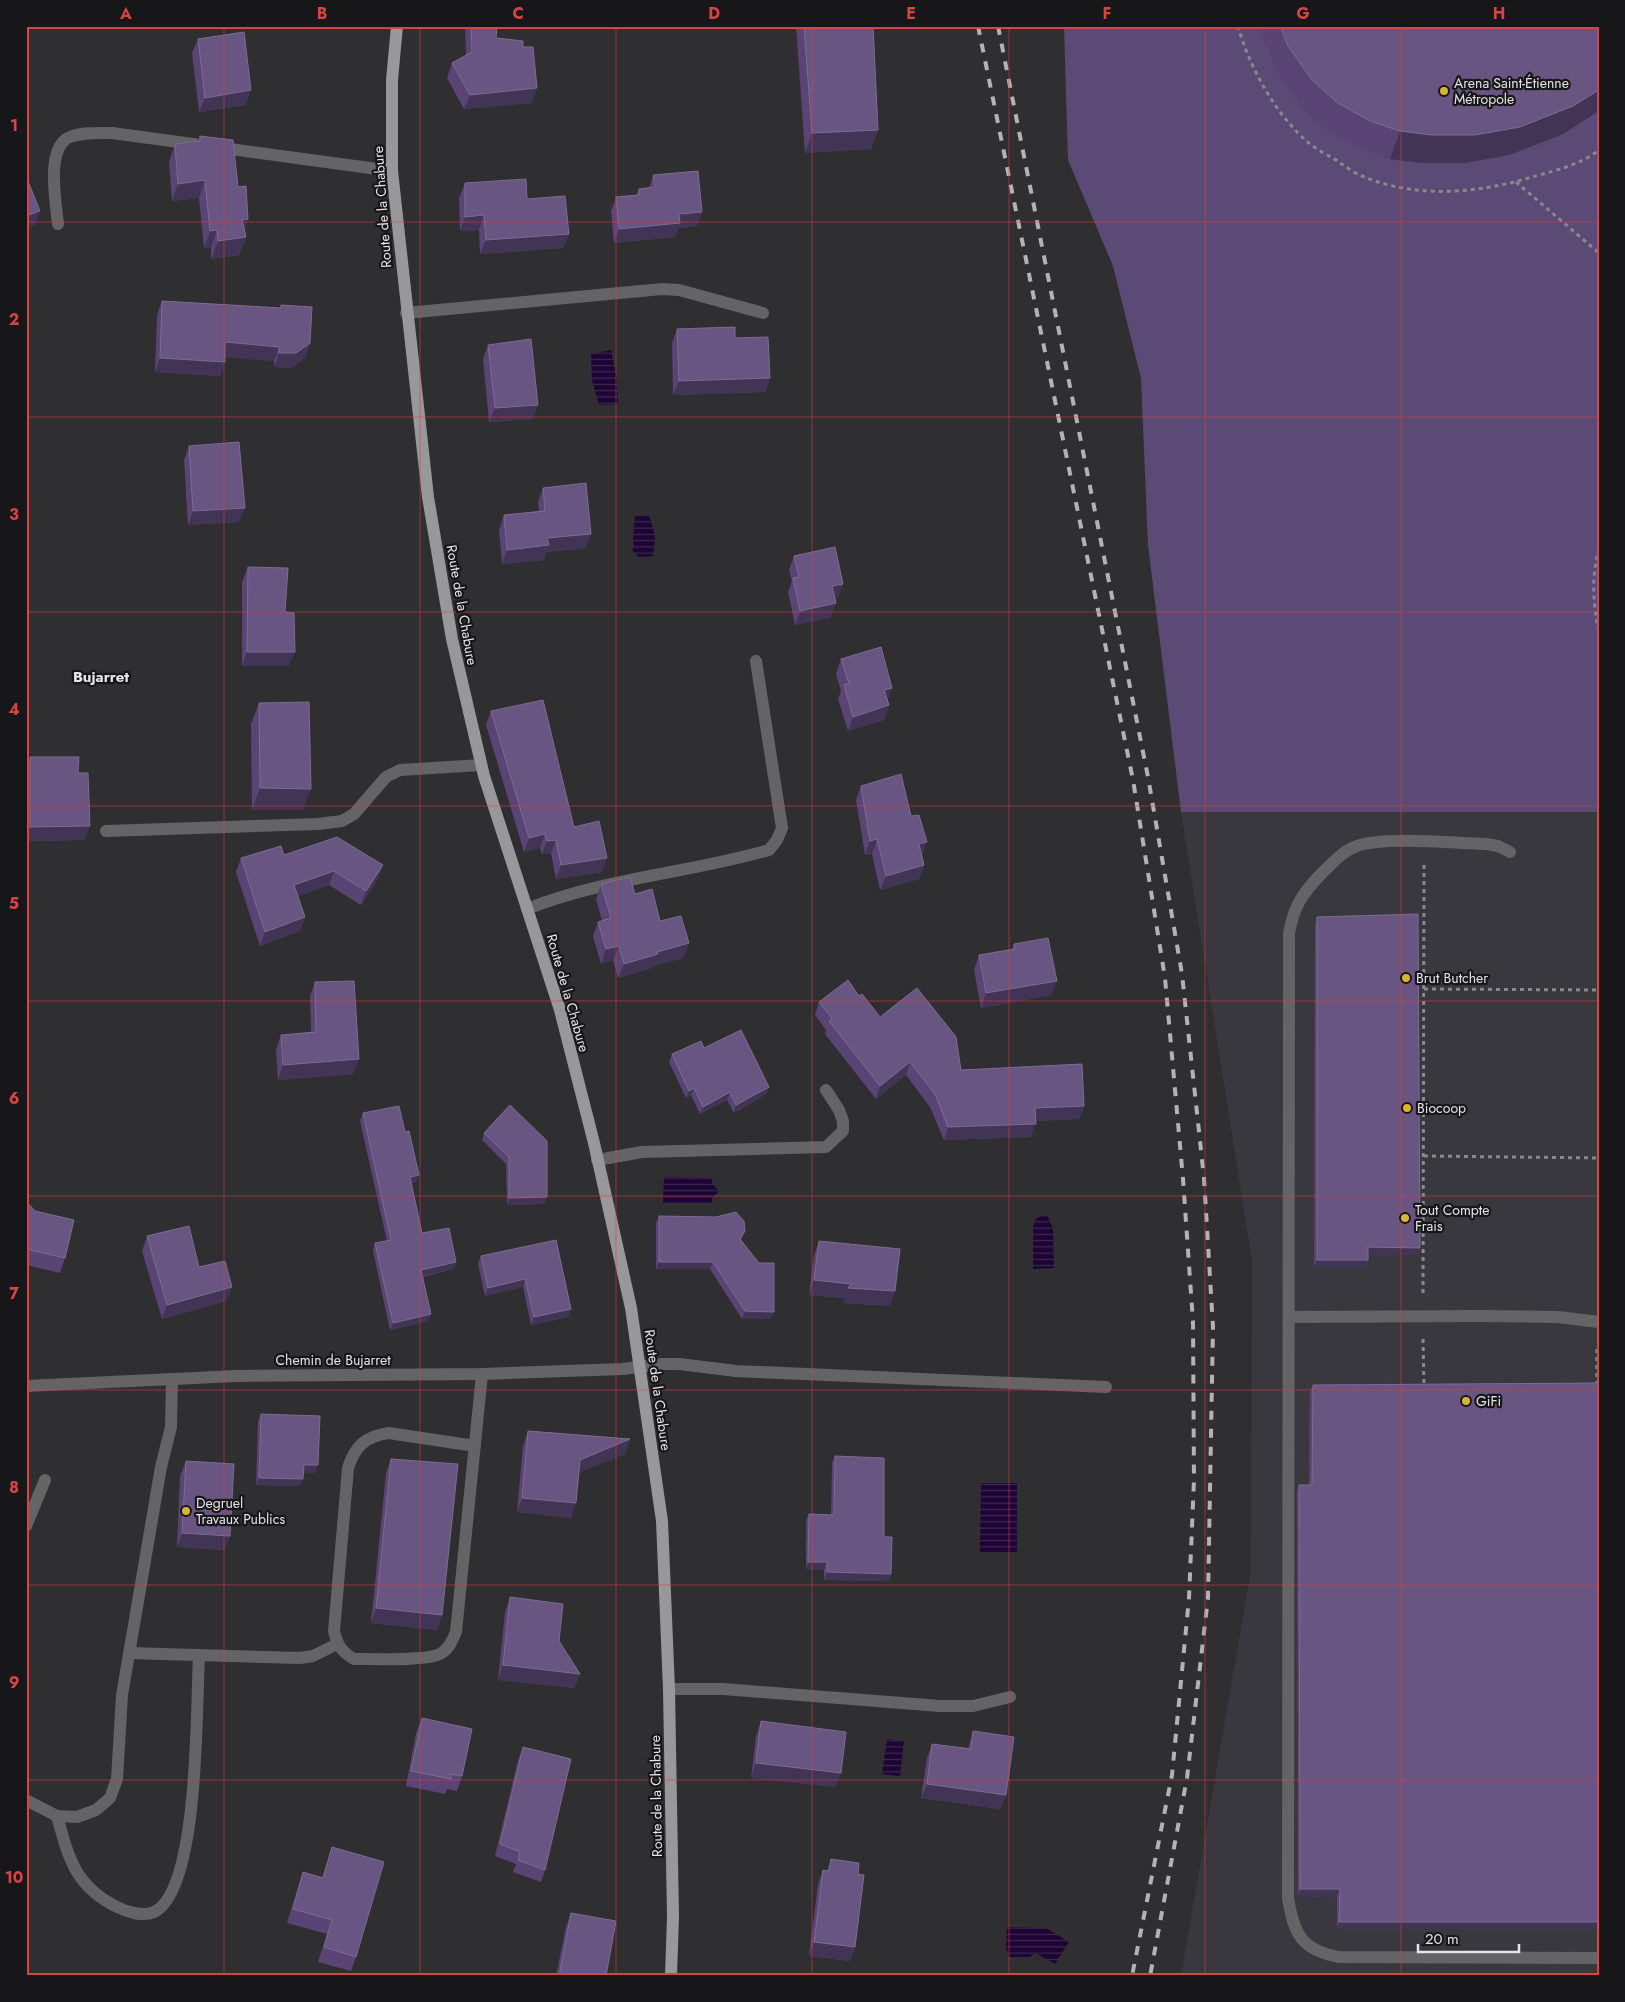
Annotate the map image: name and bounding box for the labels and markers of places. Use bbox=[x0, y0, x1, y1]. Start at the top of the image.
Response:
place label: Arena Saint-Étienne Métropole bbox=[1454, 73, 1569, 109]
marker: Arena Saint-Étienne Métropole bbox=[1438, 85, 1450, 97]
place label: Brut Butcher bbox=[1416, 968, 1488, 988]
marker: Brut Butcher bbox=[1400, 972, 1412, 984]
place label: Biocoop bbox=[1417, 1098, 1466, 1118]
marker: Biocoop bbox=[1401, 1102, 1413, 1114]
place label: Tout Compte Frais bbox=[1415, 1200, 1489, 1236]
marker: Tout Compte Frais bbox=[1399, 1212, 1411, 1224]
place label: GiFi bbox=[1476, 1391, 1501, 1411]
marker: GiFi bbox=[1460, 1395, 1472, 1407]
place label: Degruel Travaux Publics bbox=[196, 1493, 285, 1529]
marker: Degruel Travaux Publics bbox=[180, 1505, 192, 1517]

